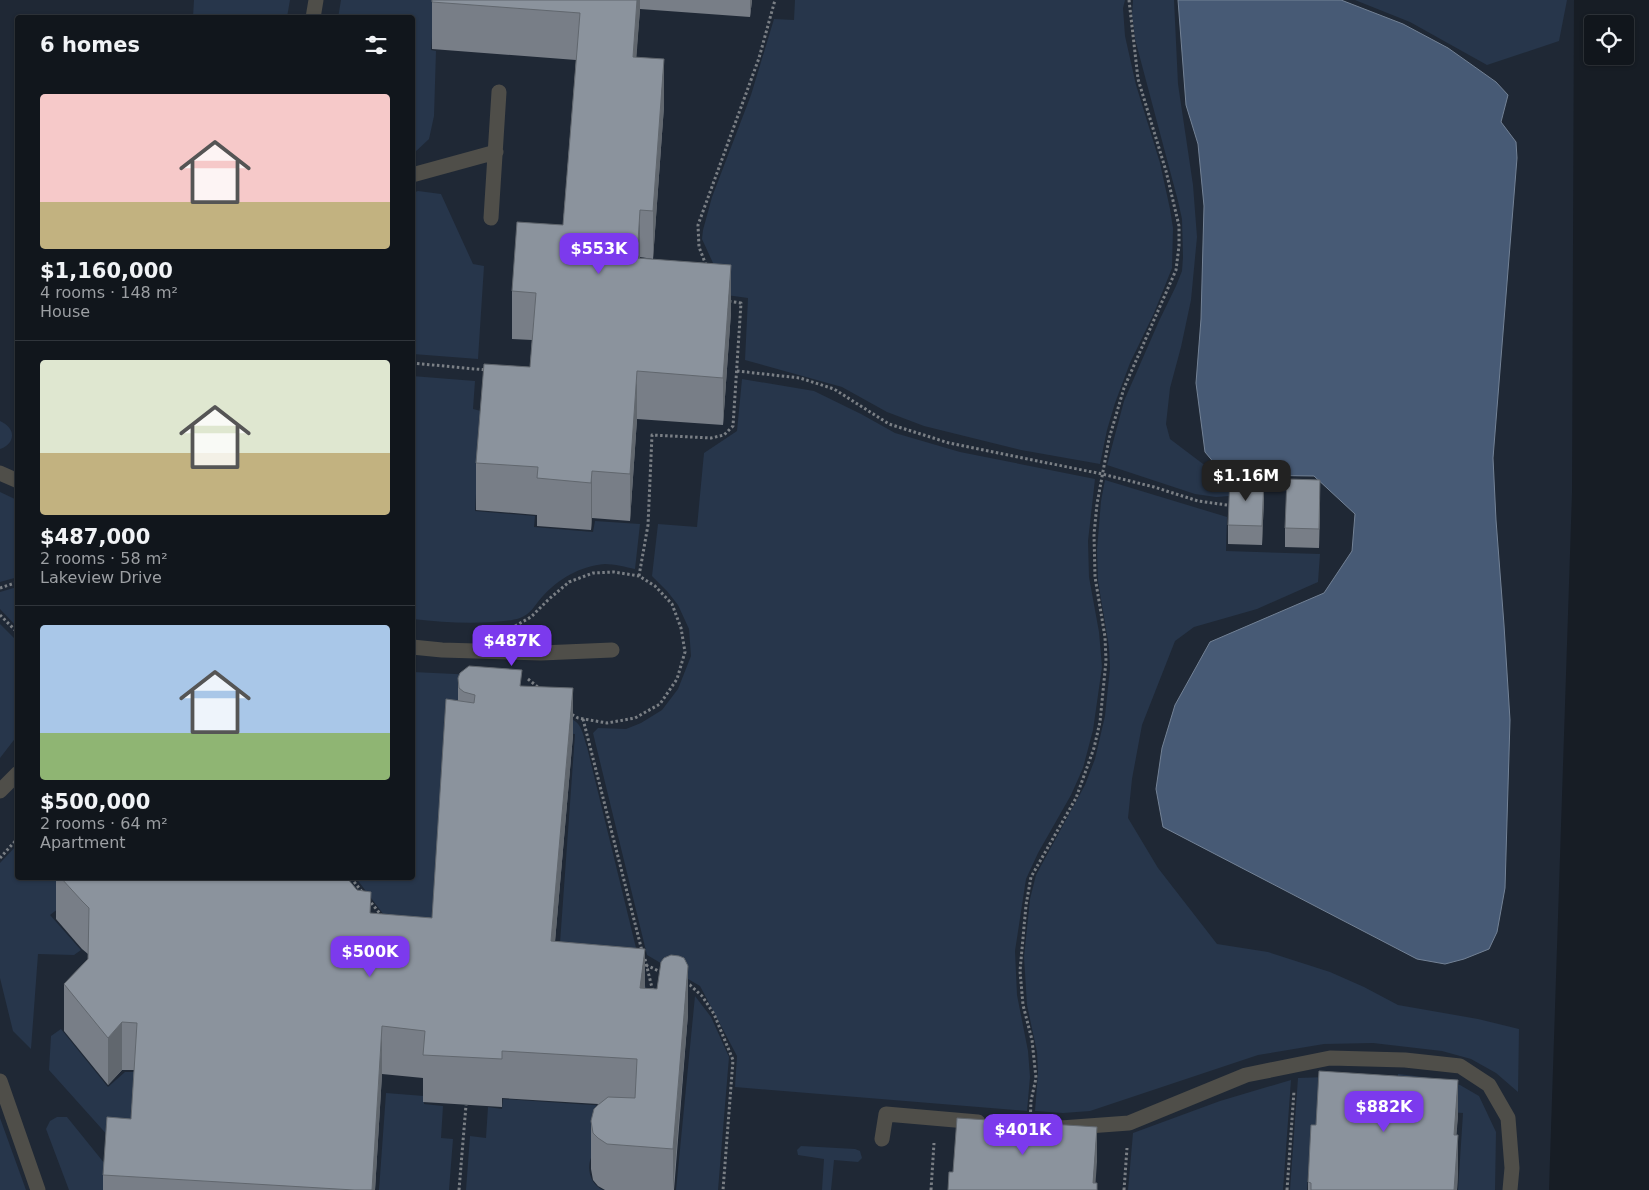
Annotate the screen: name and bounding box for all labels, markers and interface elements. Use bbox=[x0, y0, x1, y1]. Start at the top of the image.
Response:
map controls bbox=[1584, 15, 1634, 65]
button: locate bbox=[1584, 15, 1634, 65]
icon: filters bbox=[362, 31, 390, 59]
text: 6 homes bbox=[40, 33, 140, 57]
icon: home bbox=[170, 127, 260, 217]
pin: $553K bbox=[564, 232, 634, 275]
text: $553K bbox=[571, 239, 627, 258]
text: $1,160,000 bbox=[40, 259, 173, 283]
text: 4 rooms · 148 m² bbox=[40, 283, 178, 302]
text: House bbox=[40, 302, 90, 321]
icon: home bbox=[170, 392, 260, 482]
pin: $1.16M bbox=[1205, 460, 1287, 502]
text: $1.16M bbox=[1213, 466, 1279, 485]
text: $487,000 bbox=[40, 525, 150, 549]
text: 2 rooms · 58 m² bbox=[40, 549, 168, 568]
text: Lakeview Drive bbox=[40, 568, 162, 587]
pin: $487K bbox=[477, 624, 547, 667]
text: $487K bbox=[484, 631, 540, 650]
icon: home bbox=[170, 657, 260, 747]
text: $500,000 bbox=[40, 790, 150, 814]
text: 2 rooms · 64 m² bbox=[40, 814, 168, 833]
text: Apartment bbox=[40, 833, 126, 852]
pin: $500K bbox=[335, 936, 405, 978]
text: $500K bbox=[342, 942, 398, 961]
pin: $882K bbox=[1349, 1090, 1419, 1133]
text: $882K bbox=[1356, 1097, 1412, 1116]
pin: $401K bbox=[988, 1114, 1058, 1156]
text: $401K bbox=[995, 1120, 1051, 1139]

